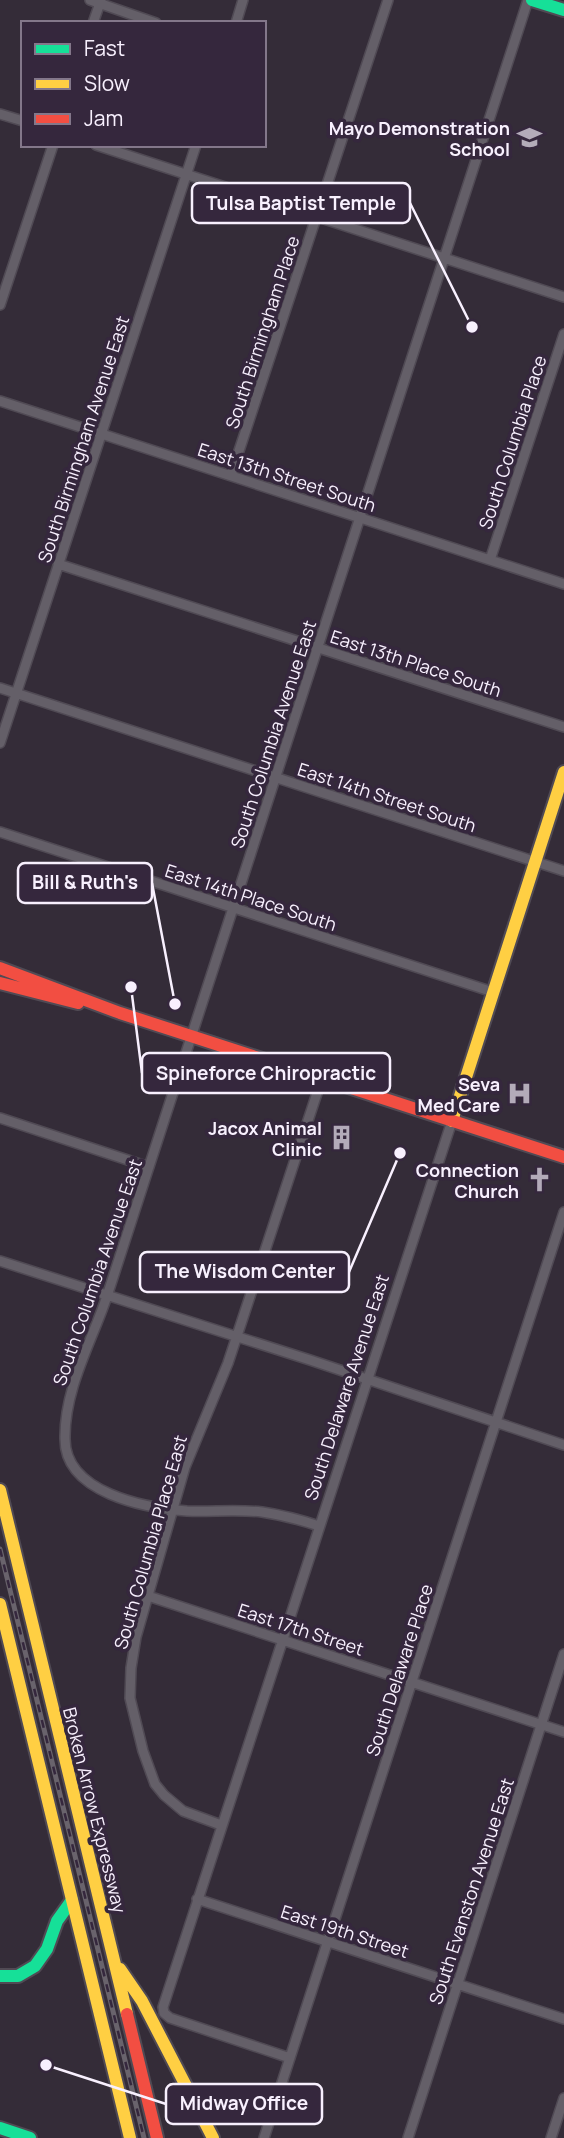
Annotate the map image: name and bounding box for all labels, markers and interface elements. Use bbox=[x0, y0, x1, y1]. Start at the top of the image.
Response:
legend bbox=[21, 21, 266, 147]
text: Fast bbox=[84, 34, 125, 62]
text: Slow bbox=[84, 69, 130, 97]
text: Jam bbox=[84, 104, 123, 132]
place label: Mayo Demonstration School bbox=[329, 116, 510, 161]
school or university icon: Mayo Demonstration School bbox=[516, 124, 544, 152]
callout: Tulsa Baptist Temple bbox=[192, 183, 410, 223]
text: Tulsa Baptist Temple bbox=[206, 190, 396, 216]
street label: South Birmingham Place bbox=[219, 233, 305, 431]
street label: South Birmingham Avenue East bbox=[32, 313, 134, 565]
street label: South Columbia Place bbox=[473, 352, 551, 532]
street label: East 13th Street South bbox=[195, 437, 379, 517]
street label: South Columbia Avenue East bbox=[225, 617, 321, 851]
street label: East 13th Place South bbox=[328, 624, 504, 702]
street label: East 14th Street South bbox=[295, 757, 479, 837]
street label: East 14th Place South bbox=[162, 858, 340, 936]
callout: Bill & Ruth's bbox=[18, 863, 152, 903]
text: Bill & Ruth's bbox=[32, 869, 138, 895]
callout: Spineforce Chiropractic bbox=[142, 1053, 390, 1093]
text: Spineforce Chiropractic bbox=[156, 1060, 376, 1086]
place label: Seva Med Care bbox=[418, 1072, 500, 1117]
hospital icon: Seva Med Care bbox=[506, 1080, 534, 1108]
place label: Jacox Animal Clinic bbox=[208, 1116, 322, 1161]
building icon: Jacox Animal Clinic bbox=[328, 1124, 356, 1152]
street label: South Columbia Avenue East bbox=[47, 1155, 147, 1389]
place label: Connection Church bbox=[416, 1158, 519, 1203]
church icon: Connection Church bbox=[525, 1166, 553, 1194]
callout: The Wisdom Center bbox=[140, 1252, 349, 1292]
text: The Wisdom Center bbox=[155, 1258, 336, 1284]
street label: South Delaware Avenue East bbox=[298, 1271, 394, 1503]
street label: South Columbia Place East bbox=[108, 1432, 192, 1652]
street label: South Delaware Place bbox=[360, 1581, 438, 1759]
street label: East 17th Street bbox=[235, 1597, 367, 1661]
street label: Broken Arrow Expressway bbox=[58, 1705, 132, 1916]
street label: South Evanston Avenue East bbox=[423, 1775, 519, 2007]
street label: East 19th Street bbox=[278, 1899, 412, 1963]
callout: Midway Office bbox=[166, 2084, 322, 2124]
text: Midway Office bbox=[180, 2090, 308, 2116]

